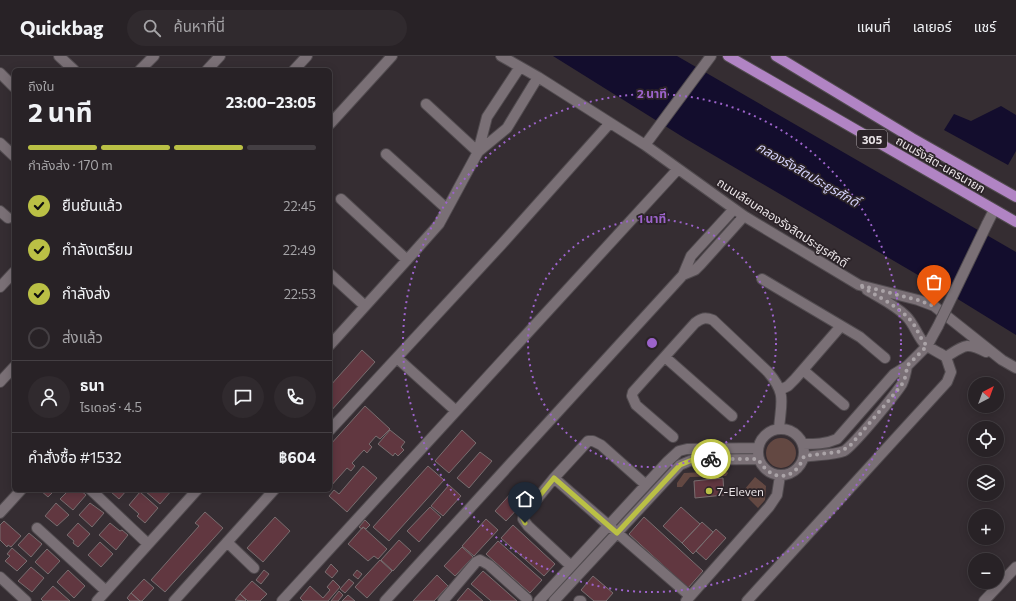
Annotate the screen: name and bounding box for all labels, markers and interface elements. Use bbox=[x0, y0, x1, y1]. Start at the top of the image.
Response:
search box bbox=[127, 10, 407, 46]
text: Quickbag bbox=[20, 16, 103, 39]
icon: search bbox=[141, 17, 163, 39]
text: ค้นหาที่นี่ bbox=[173, 17, 225, 35]
text: แผนที่ bbox=[857, 18, 891, 35]
text: เลเยอร์ bbox=[913, 18, 952, 35]
text: แชร์ bbox=[974, 18, 996, 35]
text: ถึงใน bbox=[28, 78, 54, 94]
text: 2 นาที bbox=[637, 86, 667, 100]
text: 23:00–23:05 bbox=[226, 93, 316, 111]
text: 2 นาที bbox=[28, 96, 93, 127]
road number: 305 bbox=[857, 130, 887, 148]
street label: ถนนรังสิต-นครนายก bbox=[894, 133, 988, 195]
water label: คลองรังสิตประยูรศักดิ์ bbox=[753, 138, 865, 213]
text: กำลังส่ง · 170 m bbox=[28, 157, 113, 173]
street label: ถนนเลียบคลองรังสิตประยูรศักดิ์ bbox=[714, 174, 851, 270]
icon: check bbox=[28, 195, 50, 217]
text: ยืนยันแล้ว bbox=[62, 196, 123, 214]
text: 22:45 bbox=[283, 198, 316, 214]
text: 1 นาที bbox=[638, 211, 666, 225]
icon: check bbox=[28, 239, 50, 261]
text: กำลังเตรียม bbox=[62, 240, 133, 258]
text: 22:49 bbox=[283, 242, 316, 258]
pin bbox=[917, 265, 951, 306]
icon: bag bbox=[923, 271, 945, 293]
icon: check bbox=[28, 283, 50, 305]
text: กำลังส่ง bbox=[62, 284, 110, 302]
text: 22:53 bbox=[284, 286, 316, 302]
text: ส่งแล้ว bbox=[62, 328, 103, 346]
centre of rings bbox=[645, 336, 659, 350]
button: person bbox=[28, 376, 70, 418]
text: ธนา bbox=[80, 376, 105, 394]
button: chat bbox=[222, 376, 264, 418]
button: phone bbox=[274, 376, 316, 418]
north arrow bbox=[968, 377, 1004, 413]
map controls bbox=[968, 377, 1004, 589]
text: ไรเดอร์ · 4.5 bbox=[80, 399, 142, 415]
button: locate bbox=[968, 421, 1004, 457]
courier bbox=[691, 439, 731, 479]
text: คำสั่งซื้อ #1532 bbox=[28, 448, 122, 466]
text: ฿604 bbox=[279, 448, 316, 466]
icon: bike bbox=[700, 448, 722, 470]
button: layers bbox=[968, 465, 1004, 501]
pin bbox=[508, 482, 542, 523]
place label: 7-Eleven bbox=[717, 484, 764, 498]
marker: 7-Eleven bbox=[704, 486, 714, 496]
icon: home bbox=[514, 488, 536, 510]
button: + bbox=[968, 509, 1004, 545]
button: − bbox=[968, 553, 1004, 589]

